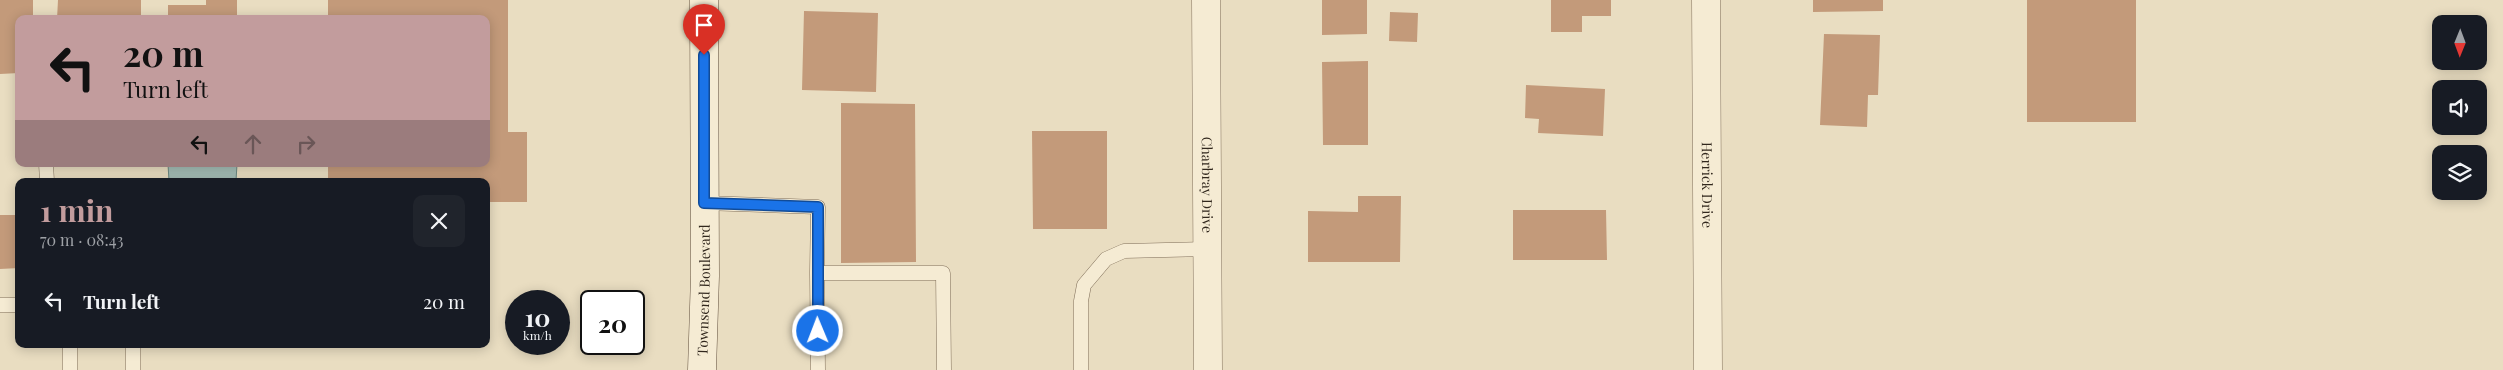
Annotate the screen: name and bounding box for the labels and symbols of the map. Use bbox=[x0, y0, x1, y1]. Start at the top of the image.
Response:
pin bbox=[683, 4, 725, 55]
north arrow bbox=[2432, 15, 2488, 70]
street label: Charbray Drive bbox=[1198, 137, 1217, 233]
street label: Herrick Drive bbox=[1698, 142, 1717, 228]
street label: Townsend Boulevard bbox=[692, 224, 714, 356]
speed limit sign: 20 bbox=[580, 290, 645, 355]
position arrow bbox=[791, 304, 843, 356]

